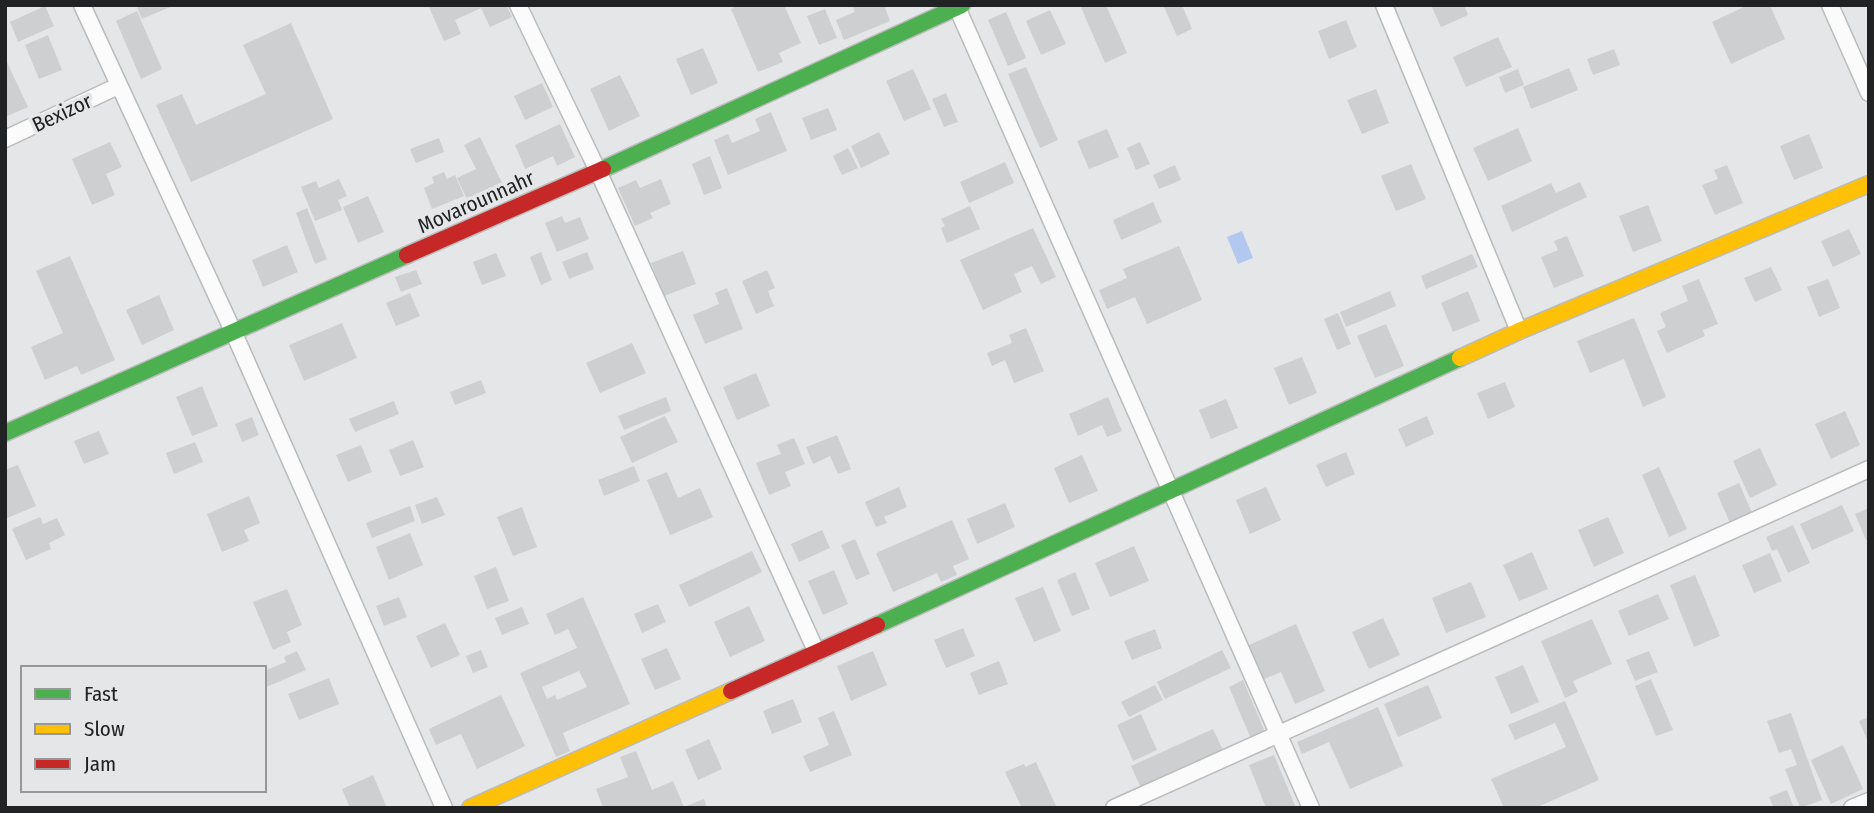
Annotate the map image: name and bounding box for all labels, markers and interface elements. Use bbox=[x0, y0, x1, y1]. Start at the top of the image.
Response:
street label: Bexizor bbox=[28, 88, 97, 138]
street label: Movarounnahr bbox=[414, 164, 539, 239]
legend bbox=[21, 666, 266, 792]
text: Fast bbox=[84, 681, 118, 707]
text: Slow bbox=[84, 716, 125, 742]
text: Jam bbox=[84, 751, 116, 777]

